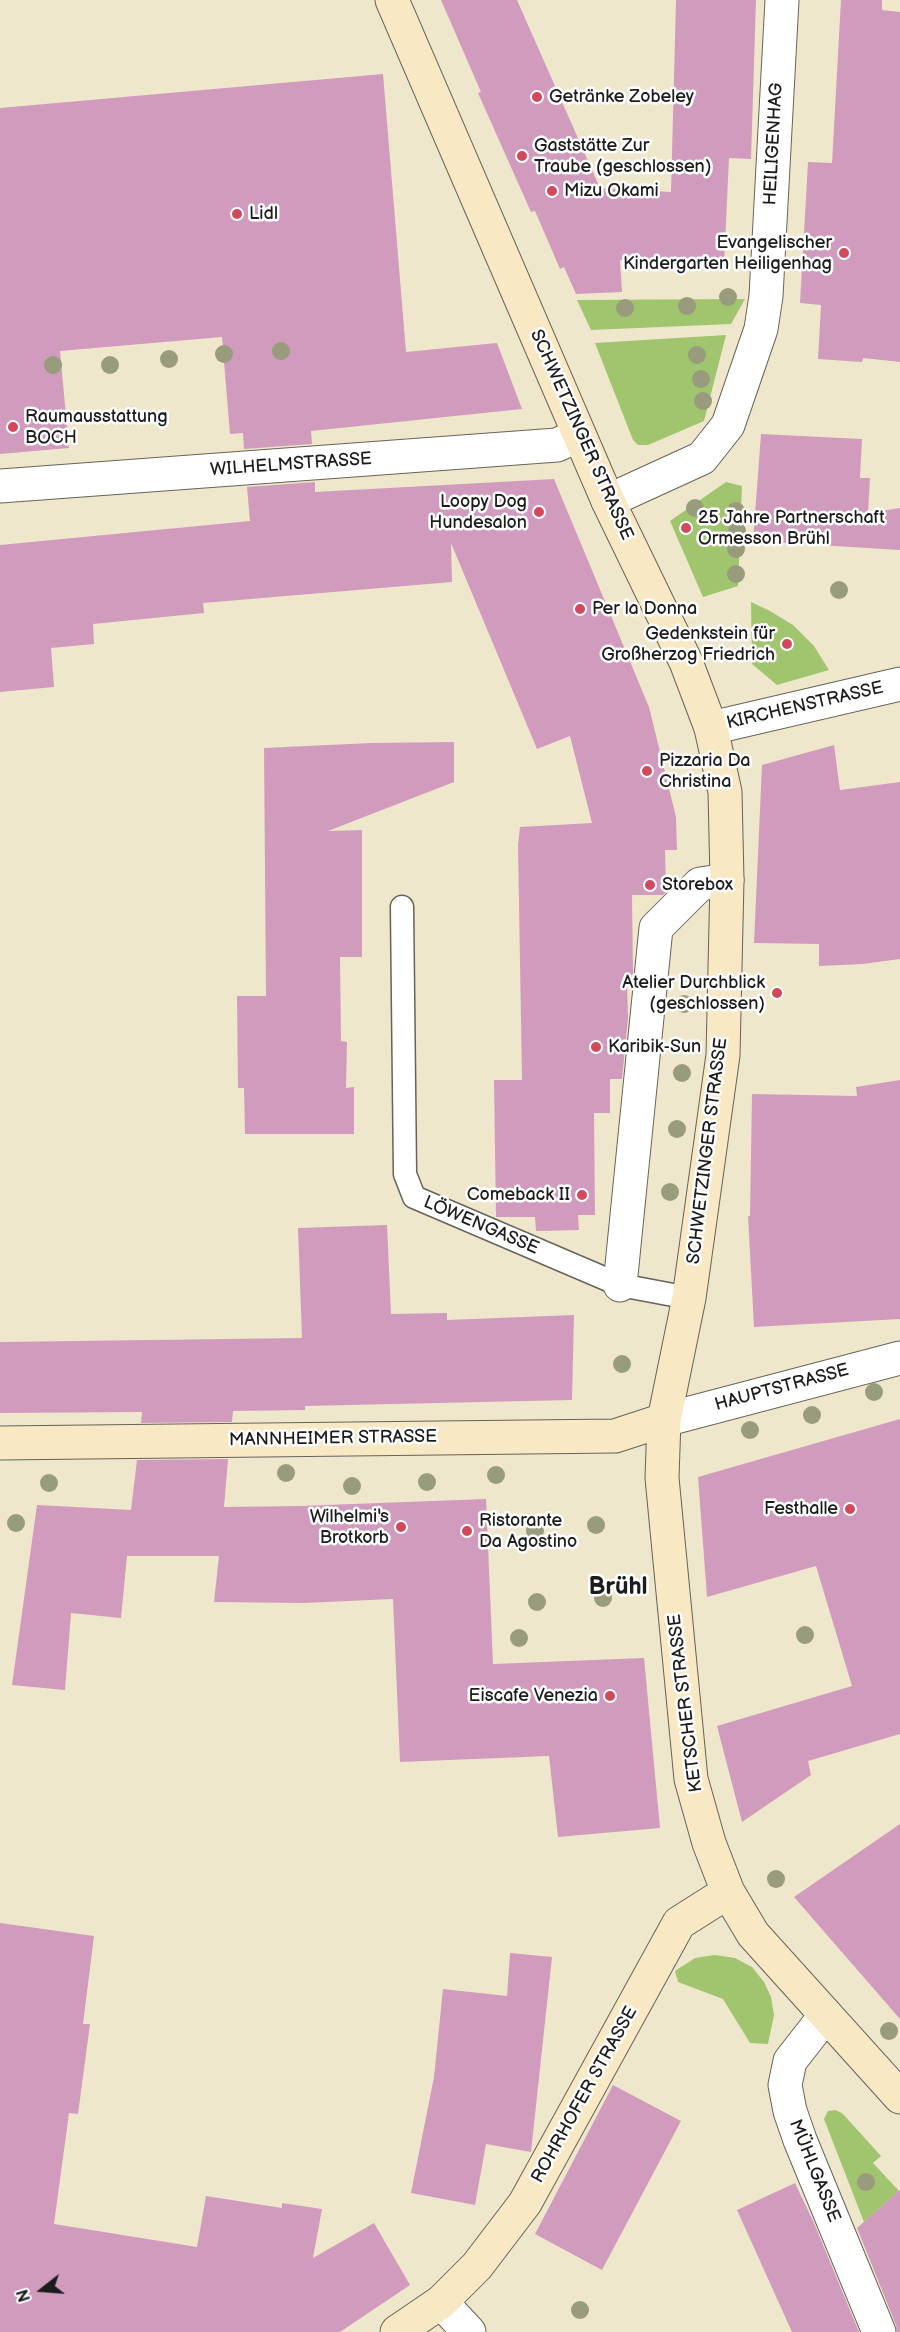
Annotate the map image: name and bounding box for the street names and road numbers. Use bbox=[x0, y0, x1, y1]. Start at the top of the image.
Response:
street label: HEILIGENHAG bbox=[760, 82, 788, 206]
street label: SCHWETZINGER STRASSE bbox=[525, 326, 637, 544]
street label: WILHELMSTRASSE bbox=[209, 449, 373, 481]
street label: KIRCHENSTRASSE bbox=[725, 677, 885, 735]
street label: SCHWETZINGER STRASSE bbox=[683, 1036, 733, 1266]
street label: LÖWENGASSE bbox=[420, 1192, 542, 1260]
street label: HAUPTSTRASSE bbox=[713, 1360, 851, 1416]
street label: MANNHEIMER STRASSE bbox=[229, 1426, 437, 1452]
street label: KETSCHER STRASSE bbox=[664, 1613, 708, 1793]
street label: ROHRHOFER STRASSE bbox=[527, 2003, 643, 2187]
street label: MÜHLGASSE bbox=[784, 2116, 844, 2226]

